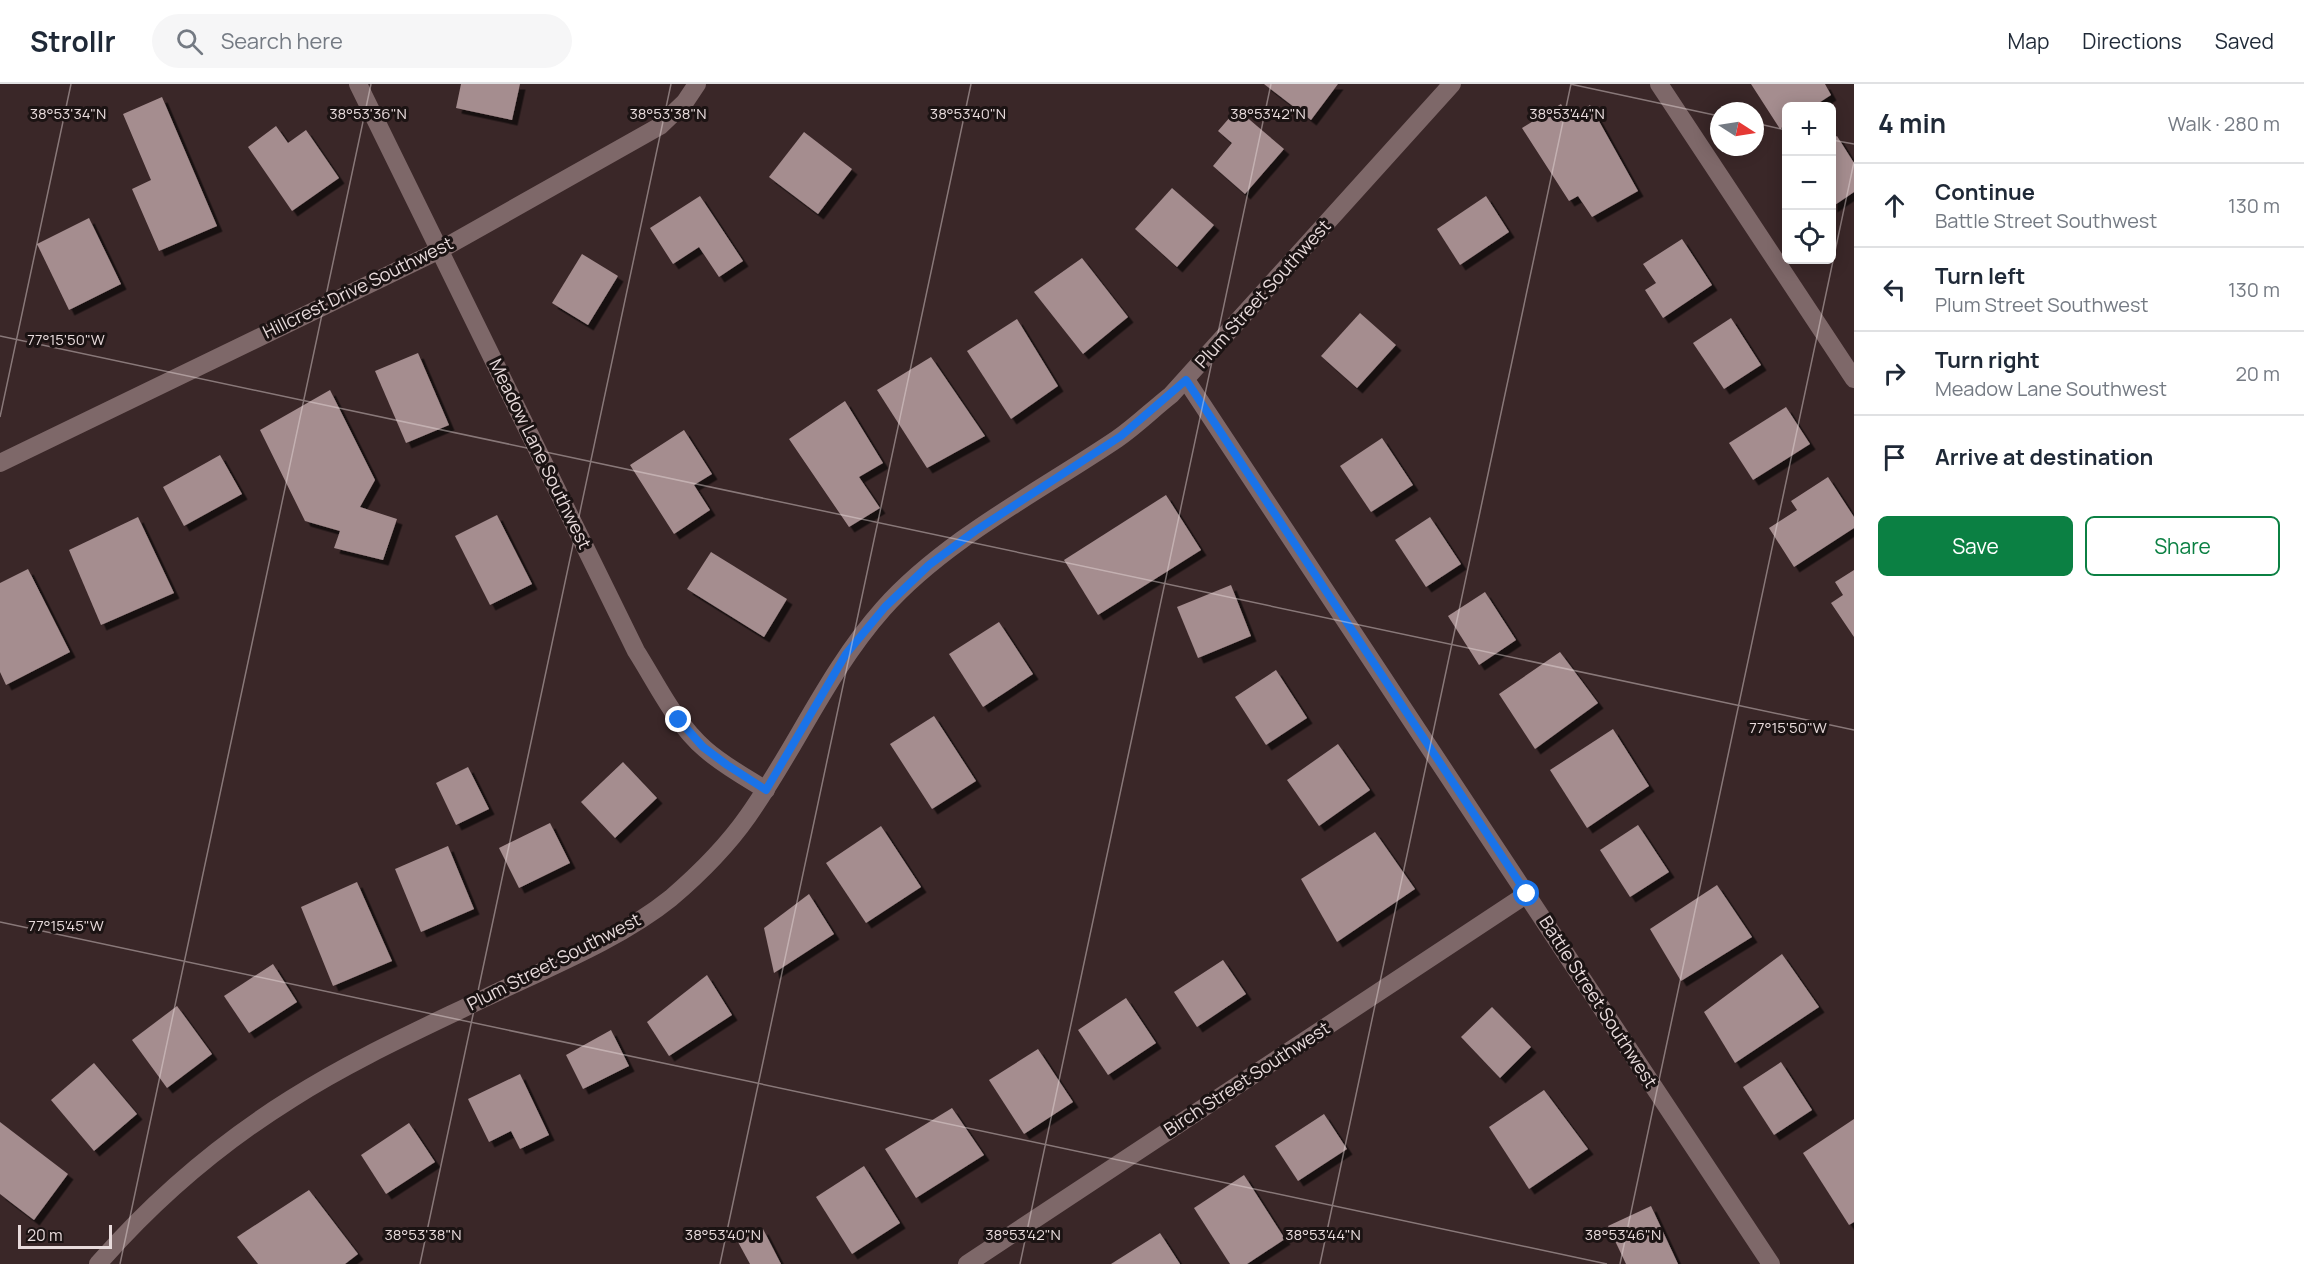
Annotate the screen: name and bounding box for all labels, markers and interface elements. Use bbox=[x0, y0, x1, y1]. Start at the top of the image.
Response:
search box bbox=[152, 14, 572, 68]
text: Strollr bbox=[30, 22, 116, 60]
icon: search bbox=[173, 25, 206, 58]
text: Search here bbox=[221, 26, 343, 56]
text: Map bbox=[2008, 27, 2049, 55]
text: Directions bbox=[2082, 27, 2182, 55]
text: Saved bbox=[2215, 27, 2274, 55]
north arrow bbox=[1710, 102, 1764, 156]
map controls bbox=[1782, 102, 1836, 264]
button: + bbox=[1782, 102, 1836, 156]
text: 38°53'34"N bbox=[30, 103, 106, 124]
text: 38°53'36"N bbox=[329, 103, 407, 124]
text: 38°53'38"N bbox=[629, 103, 707, 124]
text: 38°53'40"N bbox=[930, 103, 1006, 124]
text: 38°53'42"N bbox=[1230, 103, 1306, 124]
text: 38°53'44"N bbox=[1529, 103, 1605, 124]
text: 4 min bbox=[1878, 105, 1946, 141]
text: Walk · 280 m bbox=[2168, 110, 2280, 137]
button: − bbox=[1782, 156, 1836, 210]
text: Continue bbox=[1935, 177, 2035, 207]
icon: ahead bbox=[1878, 189, 1911, 222]
text: 130 m bbox=[2228, 192, 2280, 219]
text: Battle Street Southwest bbox=[1935, 207, 2157, 234]
button: locate bbox=[1782, 210, 1836, 264]
street label: Plum Street Southwest bbox=[1189, 214, 1335, 373]
street label: Hillcrest Drive Southwest bbox=[259, 231, 457, 344]
text: Turn left bbox=[1935, 261, 2025, 291]
icon: left bbox=[1878, 273, 1911, 306]
text: 130 m bbox=[2228, 276, 2280, 303]
text: Plum Street Southwest bbox=[1935, 291, 2148, 318]
text: 77°15'50"W bbox=[27, 329, 105, 350]
text: Turn right bbox=[1935, 345, 2040, 375]
street label: Meadow Lane Southwest bbox=[484, 354, 597, 553]
icon: right bbox=[1878, 357, 1911, 390]
text: 20 m bbox=[2235, 360, 2280, 387]
text: Meadow Lane Southwest bbox=[1935, 375, 2167, 402]
icon: arrive bbox=[1878, 441, 1911, 474]
text: Arrive at destination bbox=[1935, 442, 2153, 472]
button: Save bbox=[1878, 516, 2073, 576]
button: Share bbox=[2085, 516, 2280, 576]
route end bbox=[665, 706, 691, 732]
text: 77°15'50"W bbox=[1749, 717, 1827, 738]
route start bbox=[1513, 880, 1539, 906]
street label: Plum Street Southwest bbox=[463, 907, 645, 1015]
street label: Battle Street Southwest bbox=[1534, 911, 1663, 1092]
text: 77°15'45"W bbox=[28, 915, 104, 936]
street label: Birch Street Southwest bbox=[1159, 1015, 1334, 1141]
scale bar bbox=[18, 1222, 112, 1250]
text: 20 m bbox=[27, 1224, 63, 1246]
text: 38°53'38"N bbox=[384, 1224, 462, 1245]
text: 38°53'40"N bbox=[685, 1224, 761, 1245]
text: 38°53'42"N bbox=[985, 1224, 1061, 1245]
text: 38°53'44"N bbox=[1285, 1224, 1361, 1245]
text: 38°53'46"N bbox=[1585, 1224, 1661, 1245]

